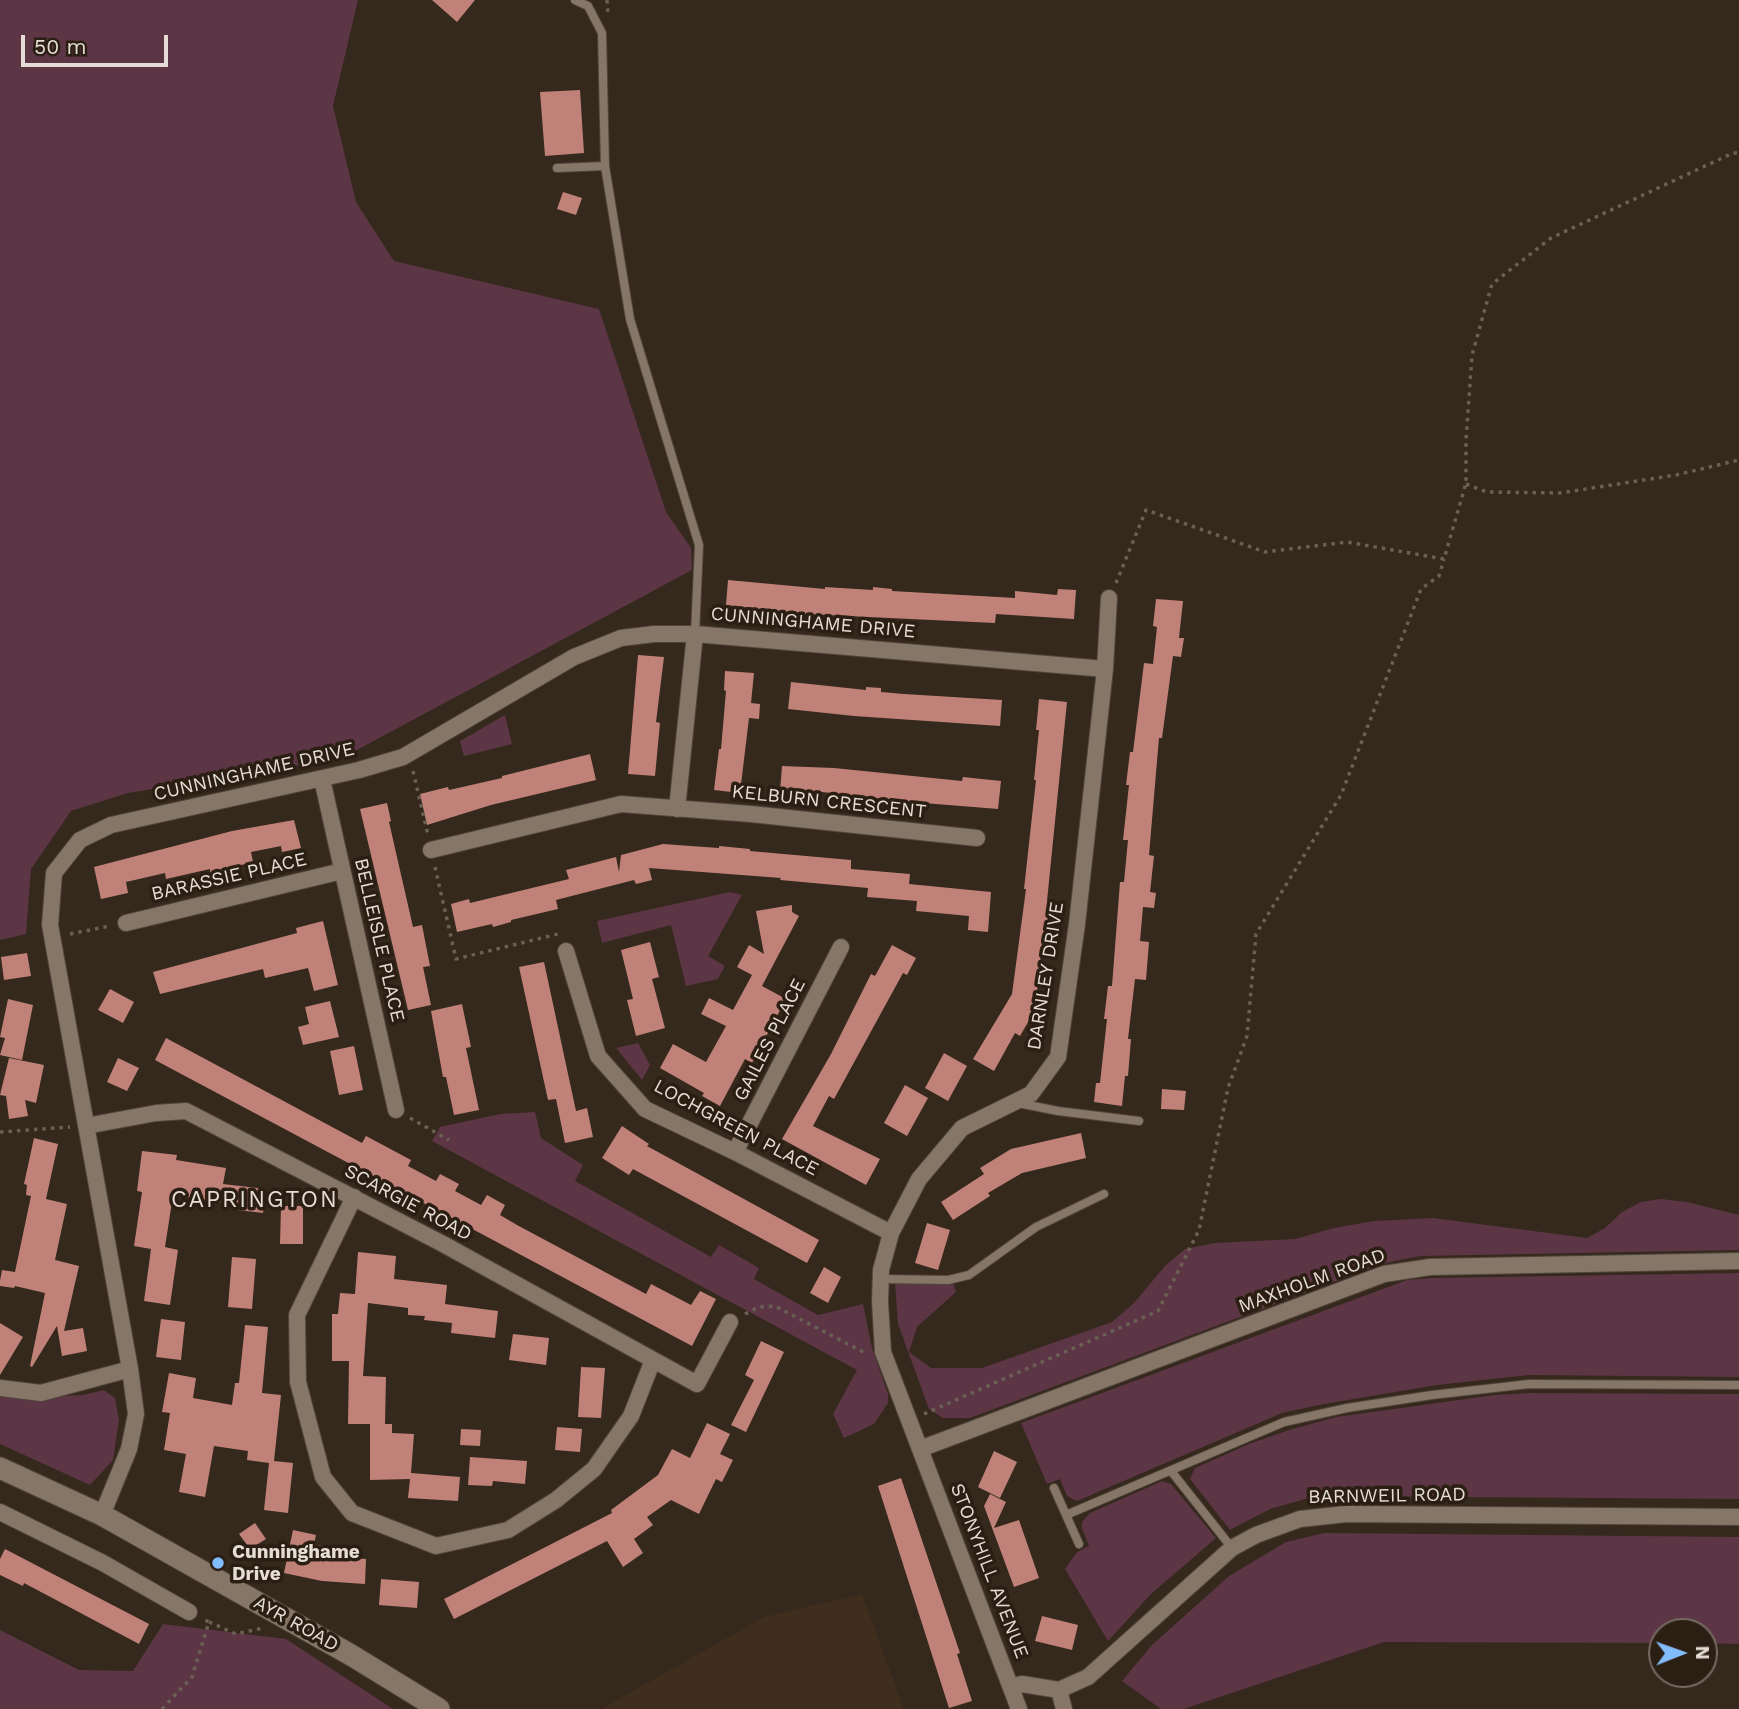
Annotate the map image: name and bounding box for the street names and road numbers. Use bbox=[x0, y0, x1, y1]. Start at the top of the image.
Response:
street label: CUNNINGHAME DRIVE bbox=[710, 603, 916, 643]
street label: CUNNINGHAME DRIVE bbox=[151, 738, 357, 806]
street label: KELBURN CRESCENT bbox=[731, 780, 927, 824]
street label: BARASSIE PLACE bbox=[149, 848, 309, 906]
street label: BELLEISLE PLACE bbox=[349, 856, 409, 1024]
street label: DARNLEY DRIVE bbox=[1023, 900, 1069, 1052]
street label: GAILES PLACE bbox=[729, 975, 811, 1105]
street label: LOCHGREEN PLACE bbox=[650, 1075, 822, 1181]
street label: SCARGIE ROAD bbox=[340, 1160, 476, 1246]
street label: MAXHOLM ROAD bbox=[1235, 1244, 1389, 1318]
street label: STONYHILL AVENUE bbox=[945, 1480, 1033, 1662]
street label: BARNWEIL ROAD bbox=[1308, 1483, 1466, 1509]
street label: AYR ROAD bbox=[250, 1591, 342, 1657]

